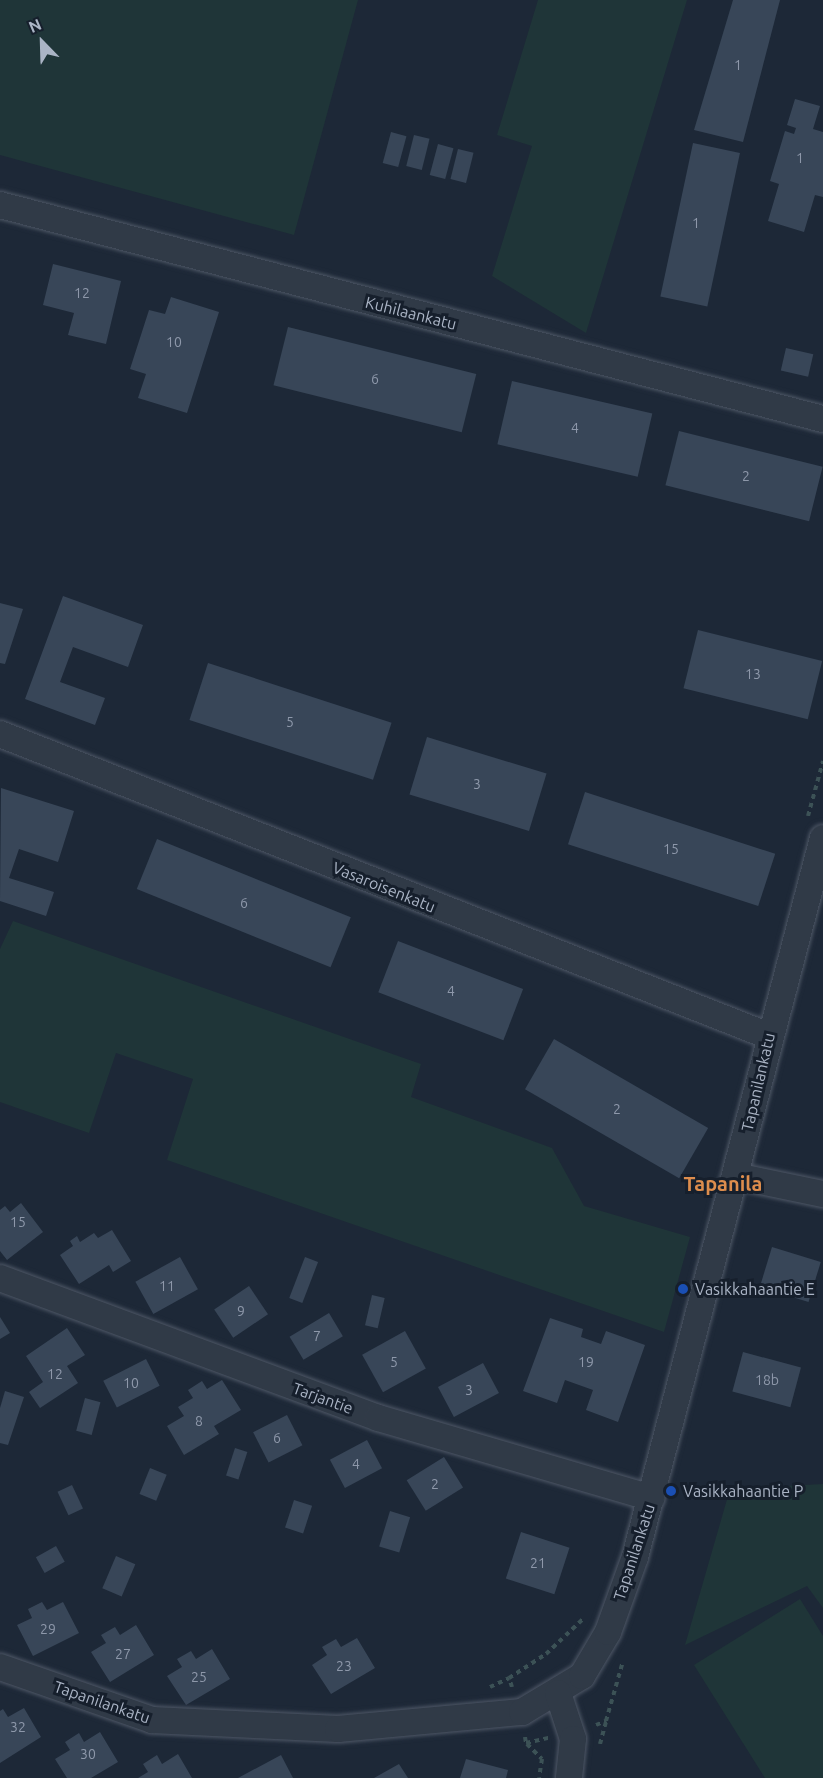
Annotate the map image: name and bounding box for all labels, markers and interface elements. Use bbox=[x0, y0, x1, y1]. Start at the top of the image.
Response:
north arrow bbox=[12, 12, 72, 72]
text: N bbox=[26, 15, 44, 36]
house number: 1 bbox=[734, 57, 742, 73]
house number: 1 bbox=[796, 150, 804, 166]
house number: 1 bbox=[692, 215, 700, 231]
house number: 12 bbox=[74, 285, 90, 301]
street label: Kuhilaankatu bbox=[363, 292, 459, 334]
house number: 10 bbox=[166, 334, 182, 350]
house number: 6 bbox=[371, 371, 379, 387]
house number: 4 bbox=[571, 420, 579, 436]
house number: 2 bbox=[742, 468, 750, 484]
house number: 13 bbox=[745, 666, 761, 682]
house number: 5 bbox=[286, 714, 294, 730]
house number: 3 bbox=[473, 776, 481, 792]
house number: 15 bbox=[663, 841, 679, 857]
street label: Vasaroisenkatu bbox=[330, 858, 438, 916]
house number: 6 bbox=[240, 895, 248, 911]
house number: 4 bbox=[447, 983, 455, 999]
street label: Tapanilankatu bbox=[737, 1031, 779, 1133]
house number: 2 bbox=[613, 1101, 621, 1117]
district label: Tapanila bbox=[684, 1171, 762, 1195]
house number: 15 bbox=[10, 1214, 26, 1230]
house number: 11 bbox=[159, 1278, 175, 1294]
place label: Vasikkahaantie E bbox=[695, 1279, 815, 1299]
marker: Vasikkahaantie E bbox=[676, 1282, 690, 1296]
house number: 9 bbox=[237, 1303, 245, 1319]
house number: 7 bbox=[313, 1328, 321, 1344]
house number: 5 bbox=[390, 1354, 398, 1370]
house number: 19 bbox=[578, 1354, 594, 1370]
house number: 12 bbox=[47, 1366, 63, 1382]
house number: 18b bbox=[755, 1372, 779, 1388]
house number: 10 bbox=[123, 1375, 139, 1391]
street label: Tarjantie bbox=[290, 1378, 356, 1418]
house number: 3 bbox=[465, 1382, 473, 1398]
house number: 8 bbox=[195, 1413, 203, 1429]
house number: 6 bbox=[273, 1430, 281, 1446]
house number: 4 bbox=[352, 1456, 360, 1472]
house number: 2 bbox=[431, 1476, 439, 1492]
place label: Vasikkahaantie P bbox=[683, 1481, 803, 1501]
marker: Vasikkahaantie P bbox=[664, 1484, 678, 1498]
street label: Tapanilankatu bbox=[609, 1501, 659, 1603]
house number: 21 bbox=[530, 1555, 546, 1571]
house number: 29 bbox=[40, 1621, 56, 1637]
house number: 27 bbox=[115, 1646, 131, 1662]
house number: 23 bbox=[336, 1658, 352, 1674]
house number: 25 bbox=[191, 1669, 207, 1685]
street label: Tapanilankatu bbox=[51, 1677, 153, 1727]
house number: 32 bbox=[10, 1719, 26, 1735]
house number: 30 bbox=[80, 1746, 96, 1762]

